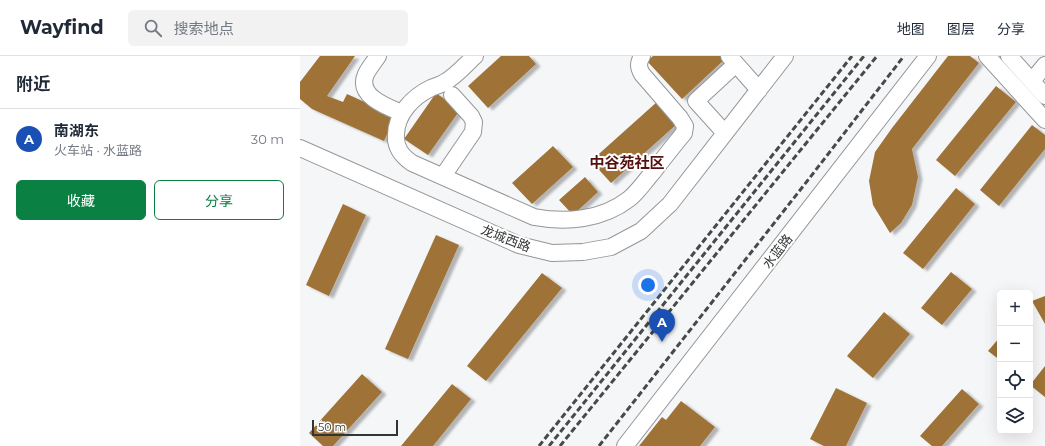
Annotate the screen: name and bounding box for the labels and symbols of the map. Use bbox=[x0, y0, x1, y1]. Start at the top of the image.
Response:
district label: 中谷苑社区 bbox=[589, 153, 665, 172]
street label: 龙城西路 bbox=[479, 221, 533, 255]
street label: 水蓝路 bbox=[759, 231, 795, 271]
your location bbox=[638, 275, 658, 295]
pin: A bbox=[649, 309, 675, 342]
scale bar bbox=[312, 418, 398, 437]

